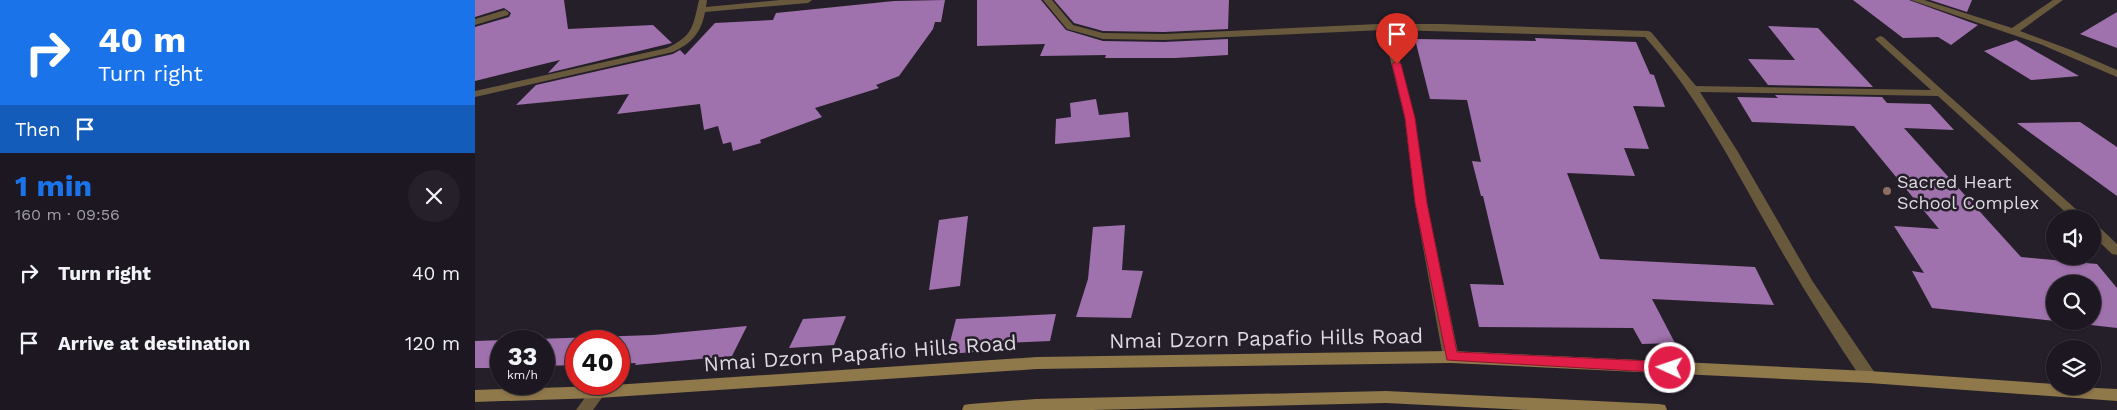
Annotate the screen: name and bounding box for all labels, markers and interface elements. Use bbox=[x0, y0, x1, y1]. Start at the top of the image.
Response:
pin bbox=[1376, 13, 1418, 64]
text: 40 m bbox=[98, 19, 186, 61]
icon: right bbox=[15, 20, 80, 85]
icon: arrive bbox=[1383, 20, 1411, 48]
text: Turn right bbox=[98, 61, 203, 86]
icon: arrive bbox=[71, 115, 99, 143]
text: Then bbox=[15, 118, 61, 141]
text: 1 min bbox=[15, 168, 92, 203]
button: close bbox=[408, 170, 460, 222]
place label: Sacred Heart School Complex bbox=[1897, 171, 2039, 213]
marker: Sacred Heart School Complex bbox=[1881, 185, 1893, 197]
text: 160 m · 09:56 bbox=[15, 205, 120, 224]
map controls bbox=[2046, 210, 2101, 395]
button: sound bbox=[2046, 210, 2101, 265]
icon: right bbox=[15, 259, 43, 287]
text: Turn right bbox=[58, 262, 151, 285]
text: 40 m bbox=[412, 262, 460, 285]
button: search bbox=[2046, 275, 2101, 330]
street label: Nmai Dzorn Papafio Hills Road bbox=[1109, 323, 1423, 353]
icon: arrive bbox=[15, 329, 43, 357]
speed limit sign: 40 bbox=[565, 330, 630, 395]
street label: Nmai Dzorn Papafio Hills Road bbox=[703, 330, 1017, 376]
text: Arrive at destination bbox=[58, 332, 250, 355]
text: 120 m bbox=[405, 332, 460, 355]
button: layers bbox=[2046, 340, 2101, 395]
position arrow bbox=[1643, 341, 1695, 393]
text: 33 bbox=[508, 342, 537, 371]
text: km/h bbox=[507, 368, 538, 382]

